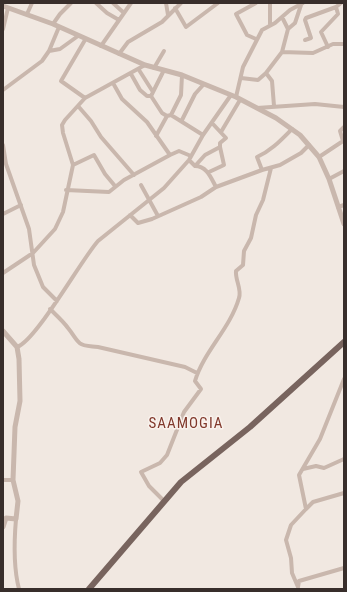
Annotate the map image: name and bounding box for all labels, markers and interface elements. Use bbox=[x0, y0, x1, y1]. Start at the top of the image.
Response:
district label: SAAMOGIA bbox=[149, 415, 223, 433]

